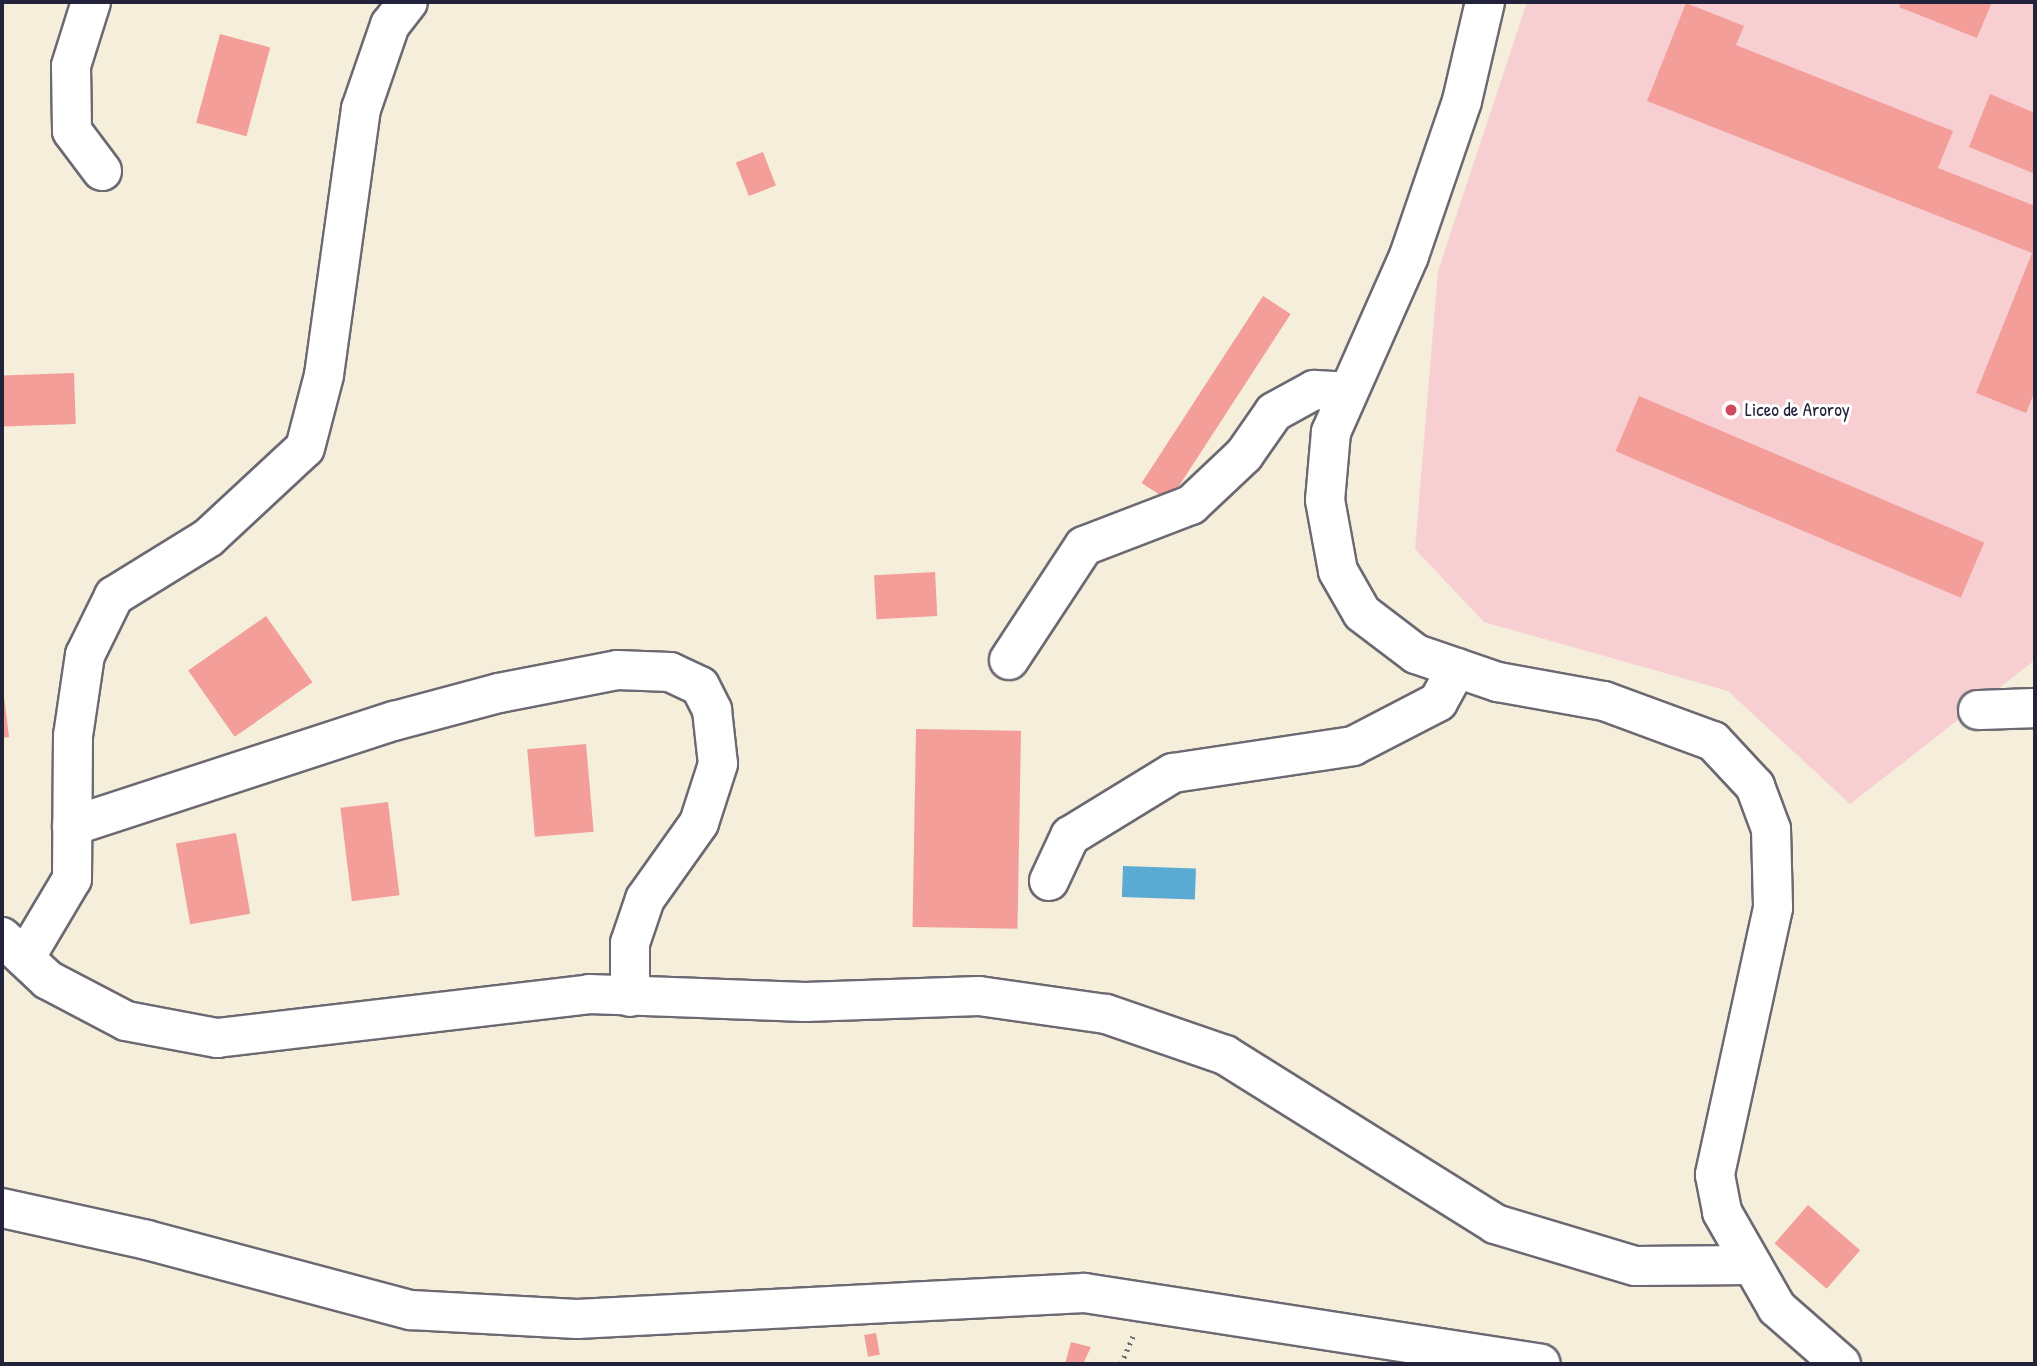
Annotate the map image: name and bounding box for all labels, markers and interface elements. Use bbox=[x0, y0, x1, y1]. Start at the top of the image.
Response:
place label: Liceo de Aroroy bbox=[1745, 399, 1850, 421]
marker: Liceo de Aroroy bbox=[1723, 402, 1739, 418]

